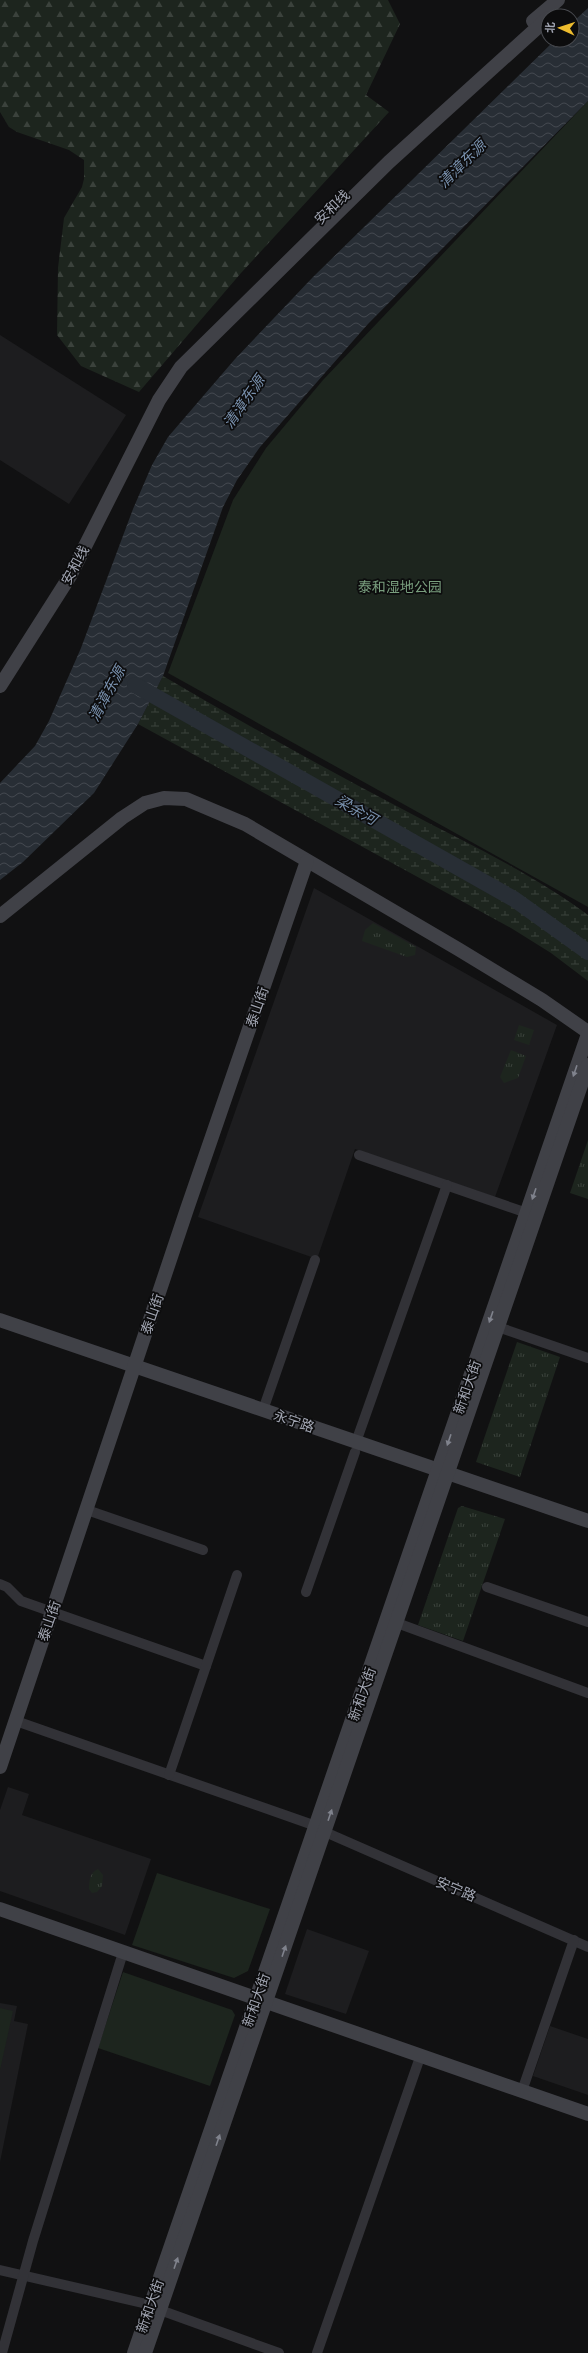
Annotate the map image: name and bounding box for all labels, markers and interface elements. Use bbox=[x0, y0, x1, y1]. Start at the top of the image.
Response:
north arrow bbox=[540, 8, 580, 48]
text: 北 bbox=[544, 22, 557, 33]
water label: 清漳东源 bbox=[434, 134, 492, 192]
street label: 安和线 bbox=[311, 187, 353, 227]
water label: 清漳东源 bbox=[219, 370, 270, 432]
street label: 安和线 bbox=[58, 543, 92, 587]
park label: 泰和湿地公园 bbox=[358, 579, 442, 595]
water label: 清漳东源 bbox=[85, 661, 130, 725]
water label: 梁余河 bbox=[332, 791, 383, 830]
street label: 泰山街 bbox=[243, 985, 271, 1029]
one-way arrow bbox=[572, 1065, 578, 1077]
one-way arrow bbox=[530, 1188, 536, 1200]
street label: 泰山街 bbox=[138, 1292, 166, 1336]
one-way arrow bbox=[488, 1311, 494, 1323]
street label: 新和大街 bbox=[450, 1358, 484, 1416]
street label: 永宁路 bbox=[272, 1407, 316, 1435]
one-way arrow bbox=[446, 1434, 452, 1446]
street label: 泰山街 bbox=[35, 1599, 63, 1643]
street label: 新和大街 bbox=[345, 1665, 379, 1723]
one-way arrow bbox=[328, 1809, 334, 1821]
street label: 安宁路 bbox=[434, 1873, 478, 1905]
one-way arrow bbox=[281, 1945, 287, 1957]
street label: 新和大街 bbox=[239, 1971, 273, 2029]
one-way arrow bbox=[216, 2134, 222, 2146]
one-way arrow bbox=[173, 2257, 179, 2269]
street label: 新和大街 bbox=[133, 2277, 167, 2335]

